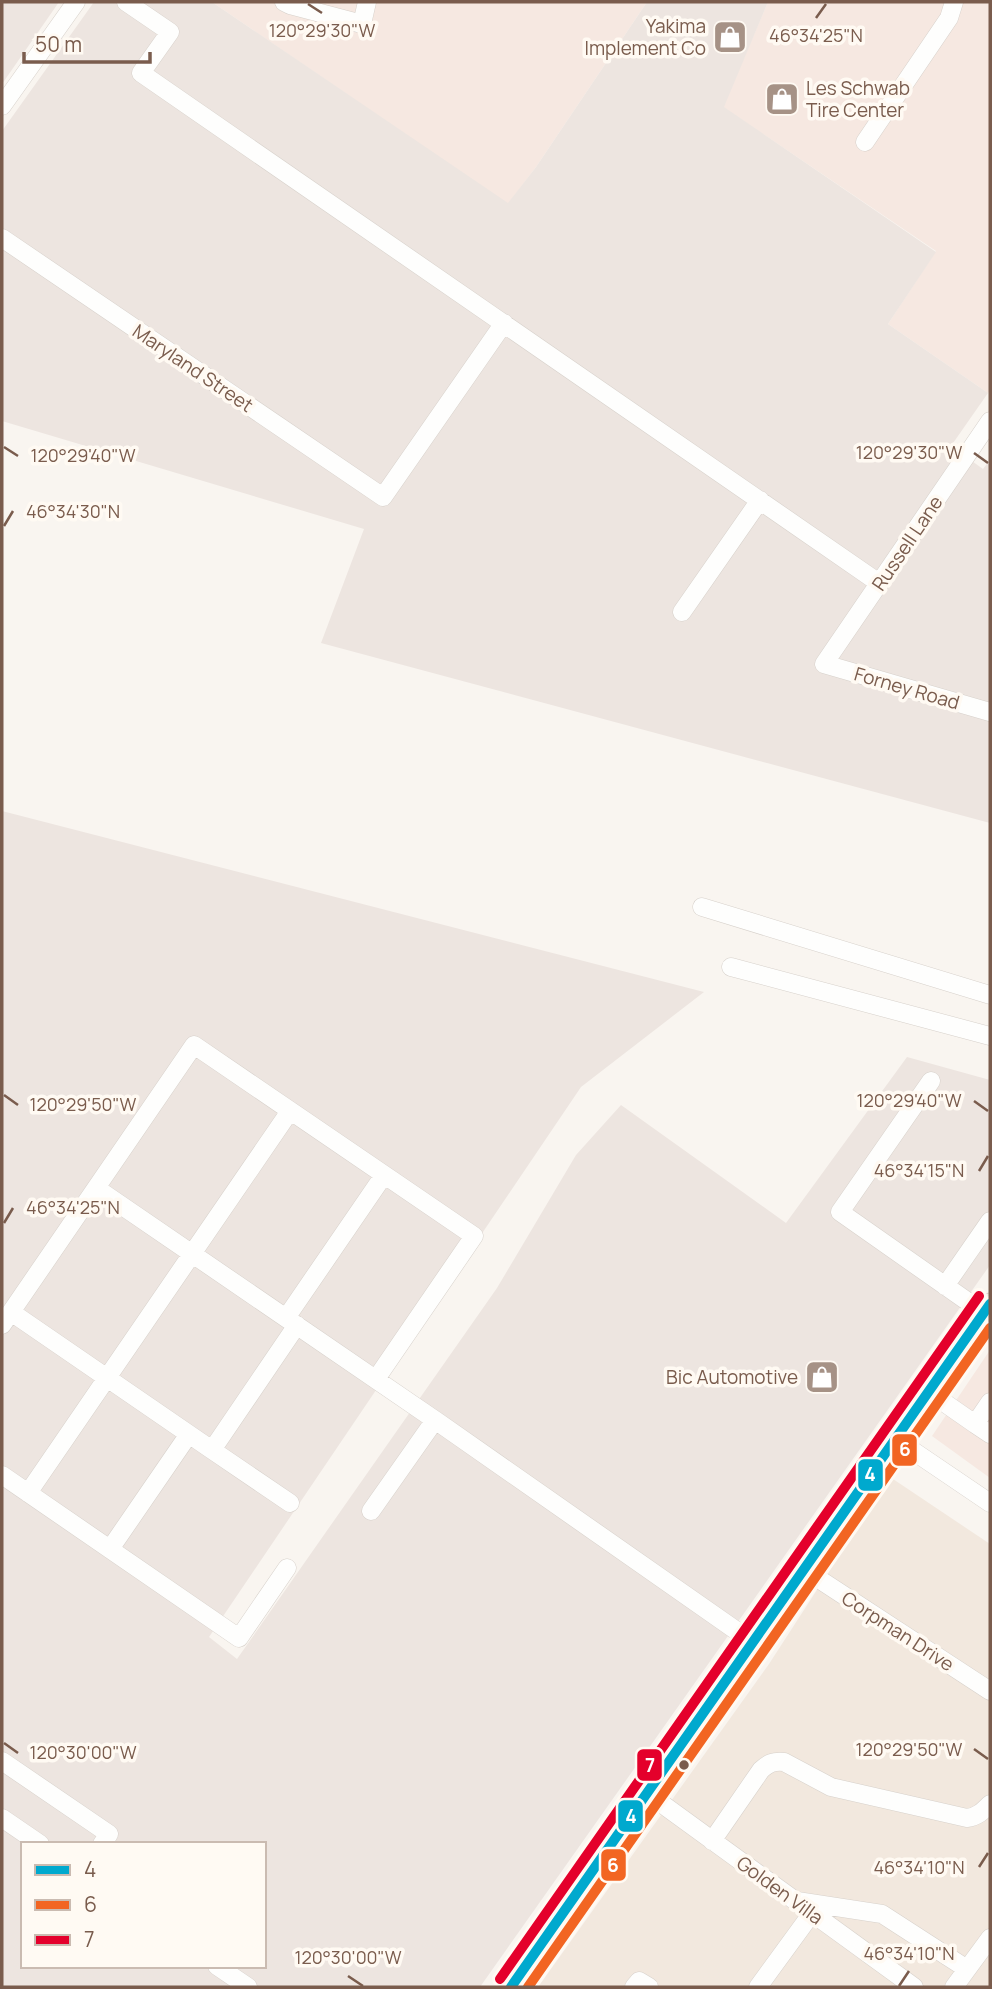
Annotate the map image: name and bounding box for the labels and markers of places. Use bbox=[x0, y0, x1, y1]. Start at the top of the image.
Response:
place label: Yakima Implement Co bbox=[585, 13, 706, 61]
shop icon: Yakima Implement Co bbox=[711, 18, 749, 56]
place label: Les Schwab Tire Center bbox=[806, 75, 910, 123]
shop icon: Les Schwab Tire Center bbox=[763, 80, 801, 118]
shop icon: Bic Automotive bbox=[803, 1358, 841, 1396]
place label: Bic Automotive bbox=[666, 1364, 798, 1390]
unlabelled marker bbox=[677, 1758, 691, 1772]

